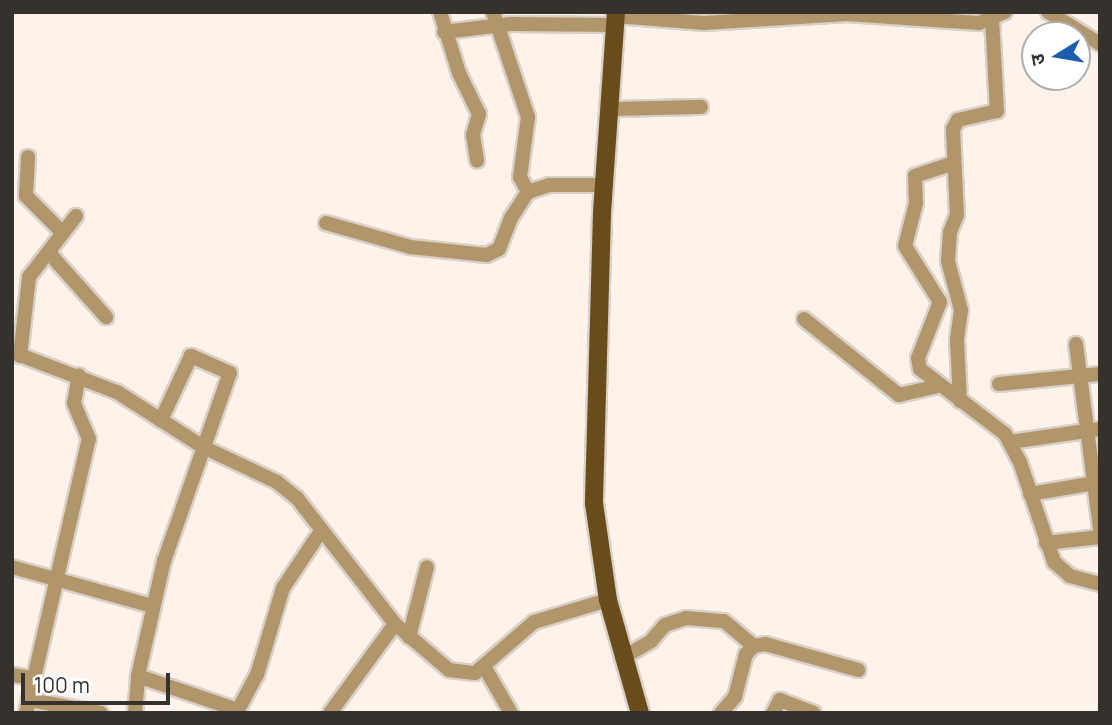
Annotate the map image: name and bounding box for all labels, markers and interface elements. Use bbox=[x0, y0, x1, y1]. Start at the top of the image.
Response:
north arrow bbox=[1021, 21, 1091, 91]
text: उ bbox=[1024, 52, 1051, 68]
scale bar bbox=[24, 658, 173, 702]
text: 100 m bbox=[34, 671, 90, 699]

